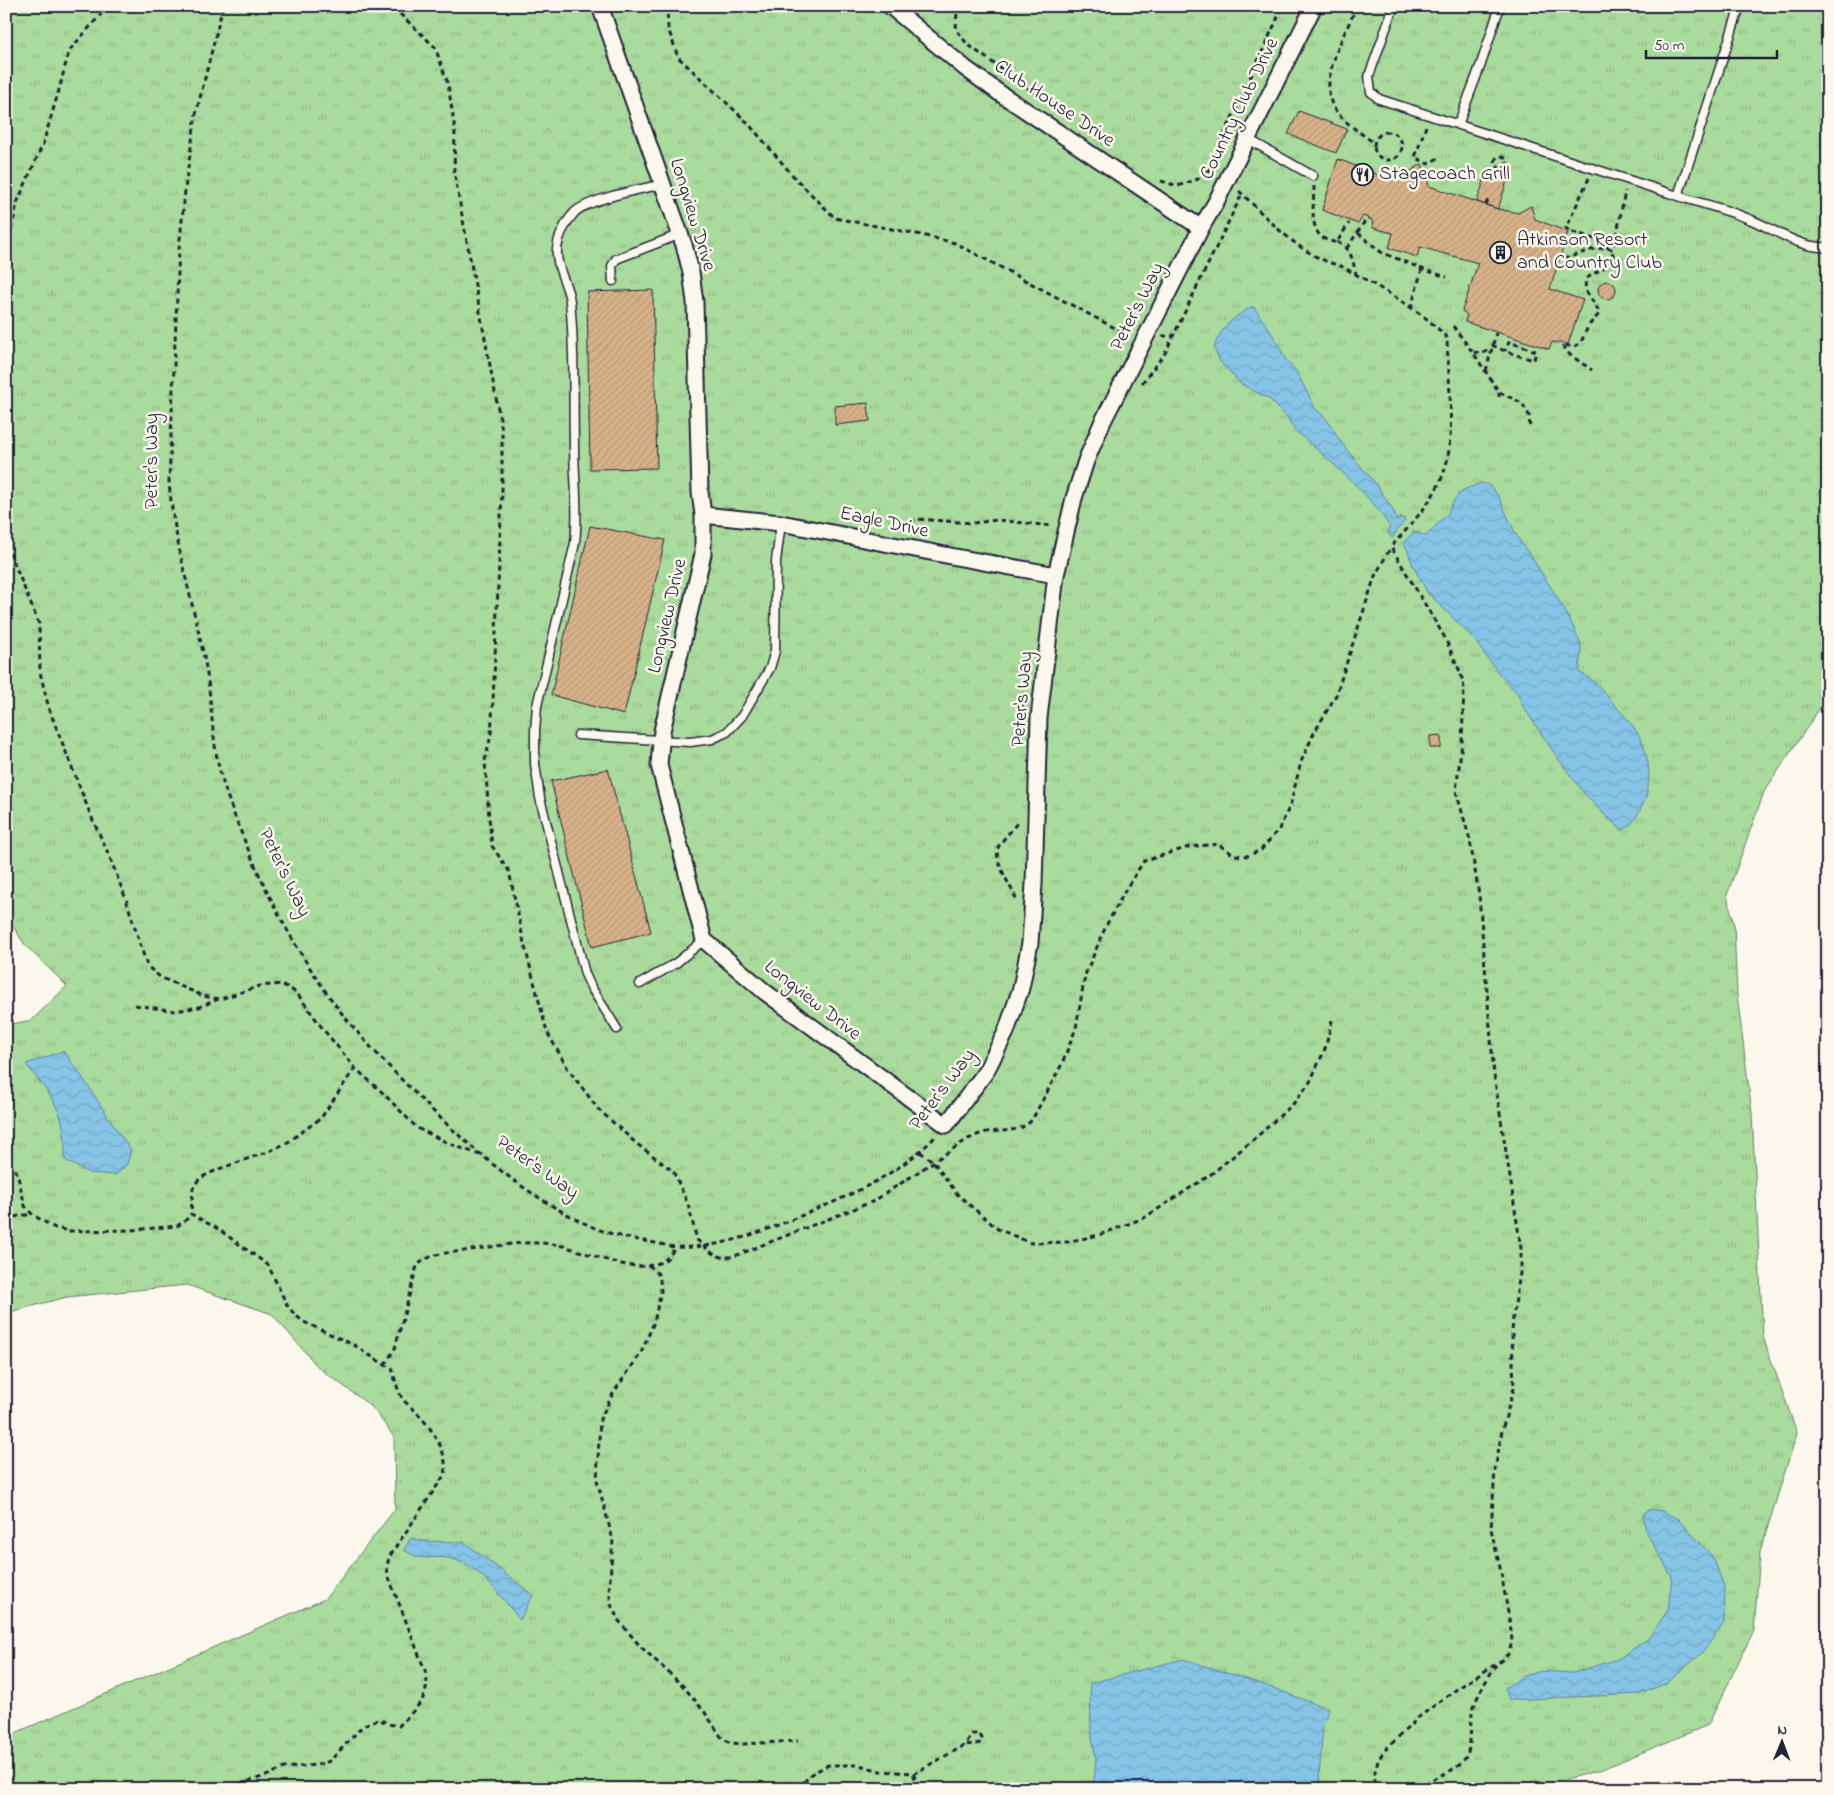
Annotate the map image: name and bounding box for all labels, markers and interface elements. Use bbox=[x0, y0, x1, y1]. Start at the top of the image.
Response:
scale bar bbox=[1646, 28, 1778, 60]
street label: Country Club Drive bbox=[1193, 33, 1287, 185]
text: 50 m bbox=[1654, 35, 1685, 57]
street label: Club House Drive bbox=[988, 53, 1120, 155]
street label: Longview Drive bbox=[660, 155, 723, 275]
place label: Stagecoach Grill bbox=[1379, 160, 1510, 190]
restaurant icon: Stagecoach Grill bbox=[1351, 162, 1375, 186]
place label: Atkinson Resort and Country Club bbox=[1517, 226, 1662, 278]
building icon: Atkinson Resort and Country Club bbox=[1489, 240, 1513, 264]
street label: Peter's Way bbox=[1103, 258, 1173, 356]
street label: Peter's Way bbox=[138, 413, 167, 509]
street label: Eagle Drive bbox=[837, 499, 931, 548]
street label: Longview Drive bbox=[641, 556, 696, 676]
street label: Peter's Way bbox=[1004, 650, 1042, 748]
street label: Peter's Way bbox=[250, 824, 318, 922]
street label: Longview Drive bbox=[756, 954, 867, 1049]
street label: Peter's Way bbox=[903, 1043, 983, 1137]
street label: Peter's Way bbox=[489, 1129, 585, 1207]
north arrow bbox=[1756, 1718, 1806, 1768]
text: N bbox=[1777, 1720, 1787, 1741]

